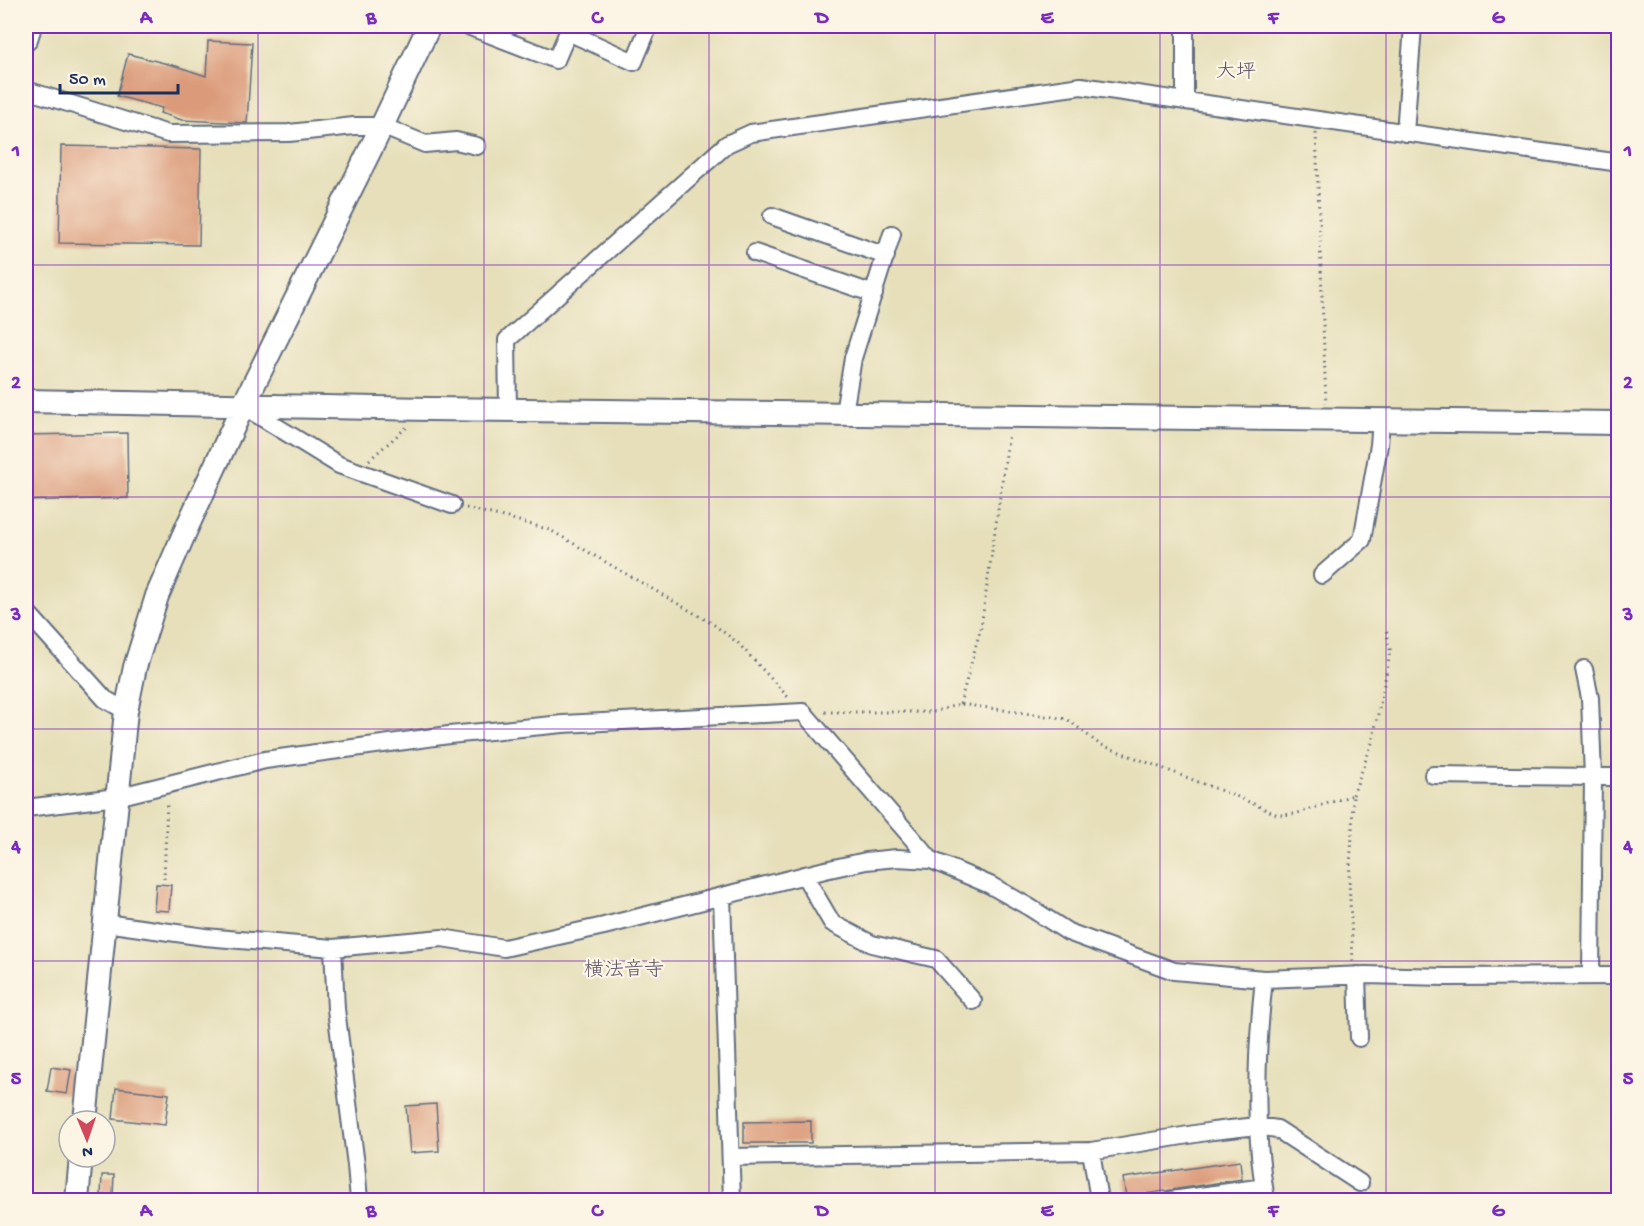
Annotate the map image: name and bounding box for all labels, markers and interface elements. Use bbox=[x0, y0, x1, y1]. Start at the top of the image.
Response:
text: A bbox=[139, 8, 154, 31]
text: B bbox=[365, 8, 377, 31]
text: C bbox=[591, 8, 605, 31]
text: D bbox=[813, 8, 829, 31]
text: E bbox=[1041, 8, 1055, 31]
text: F bbox=[1267, 8, 1280, 31]
text: G bbox=[1492, 8, 1506, 31]
scale bar bbox=[60, 57, 178, 95]
district label: 大坪 bbox=[1216, 61, 1256, 85]
text: 50 m bbox=[69, 70, 106, 91]
text: 1 bbox=[11, 141, 20, 164]
text: 1 bbox=[1623, 141, 1632, 164]
text: 2 bbox=[11, 373, 21, 396]
text: 2 bbox=[1623, 373, 1633, 396]
text: 3 bbox=[10, 605, 21, 628]
text: 3 bbox=[1622, 605, 1633, 628]
text: 4 bbox=[10, 837, 21, 860]
text: 4 bbox=[1622, 837, 1633, 860]
district label: 横法音寺 bbox=[584, 958, 664, 983]
text: 5 bbox=[11, 1069, 22, 1092]
text: 5 bbox=[1623, 1069, 1634, 1092]
north arrow bbox=[57, 1109, 117, 1169]
text: N bbox=[81, 1141, 93, 1160]
text: A bbox=[139, 1201, 154, 1224]
text: B bbox=[365, 1201, 377, 1224]
text: C bbox=[591, 1201, 605, 1224]
text: D bbox=[813, 1201, 829, 1224]
text: E bbox=[1041, 1201, 1055, 1224]
text: F bbox=[1267, 1201, 1280, 1224]
text: G bbox=[1492, 1201, 1506, 1224]

